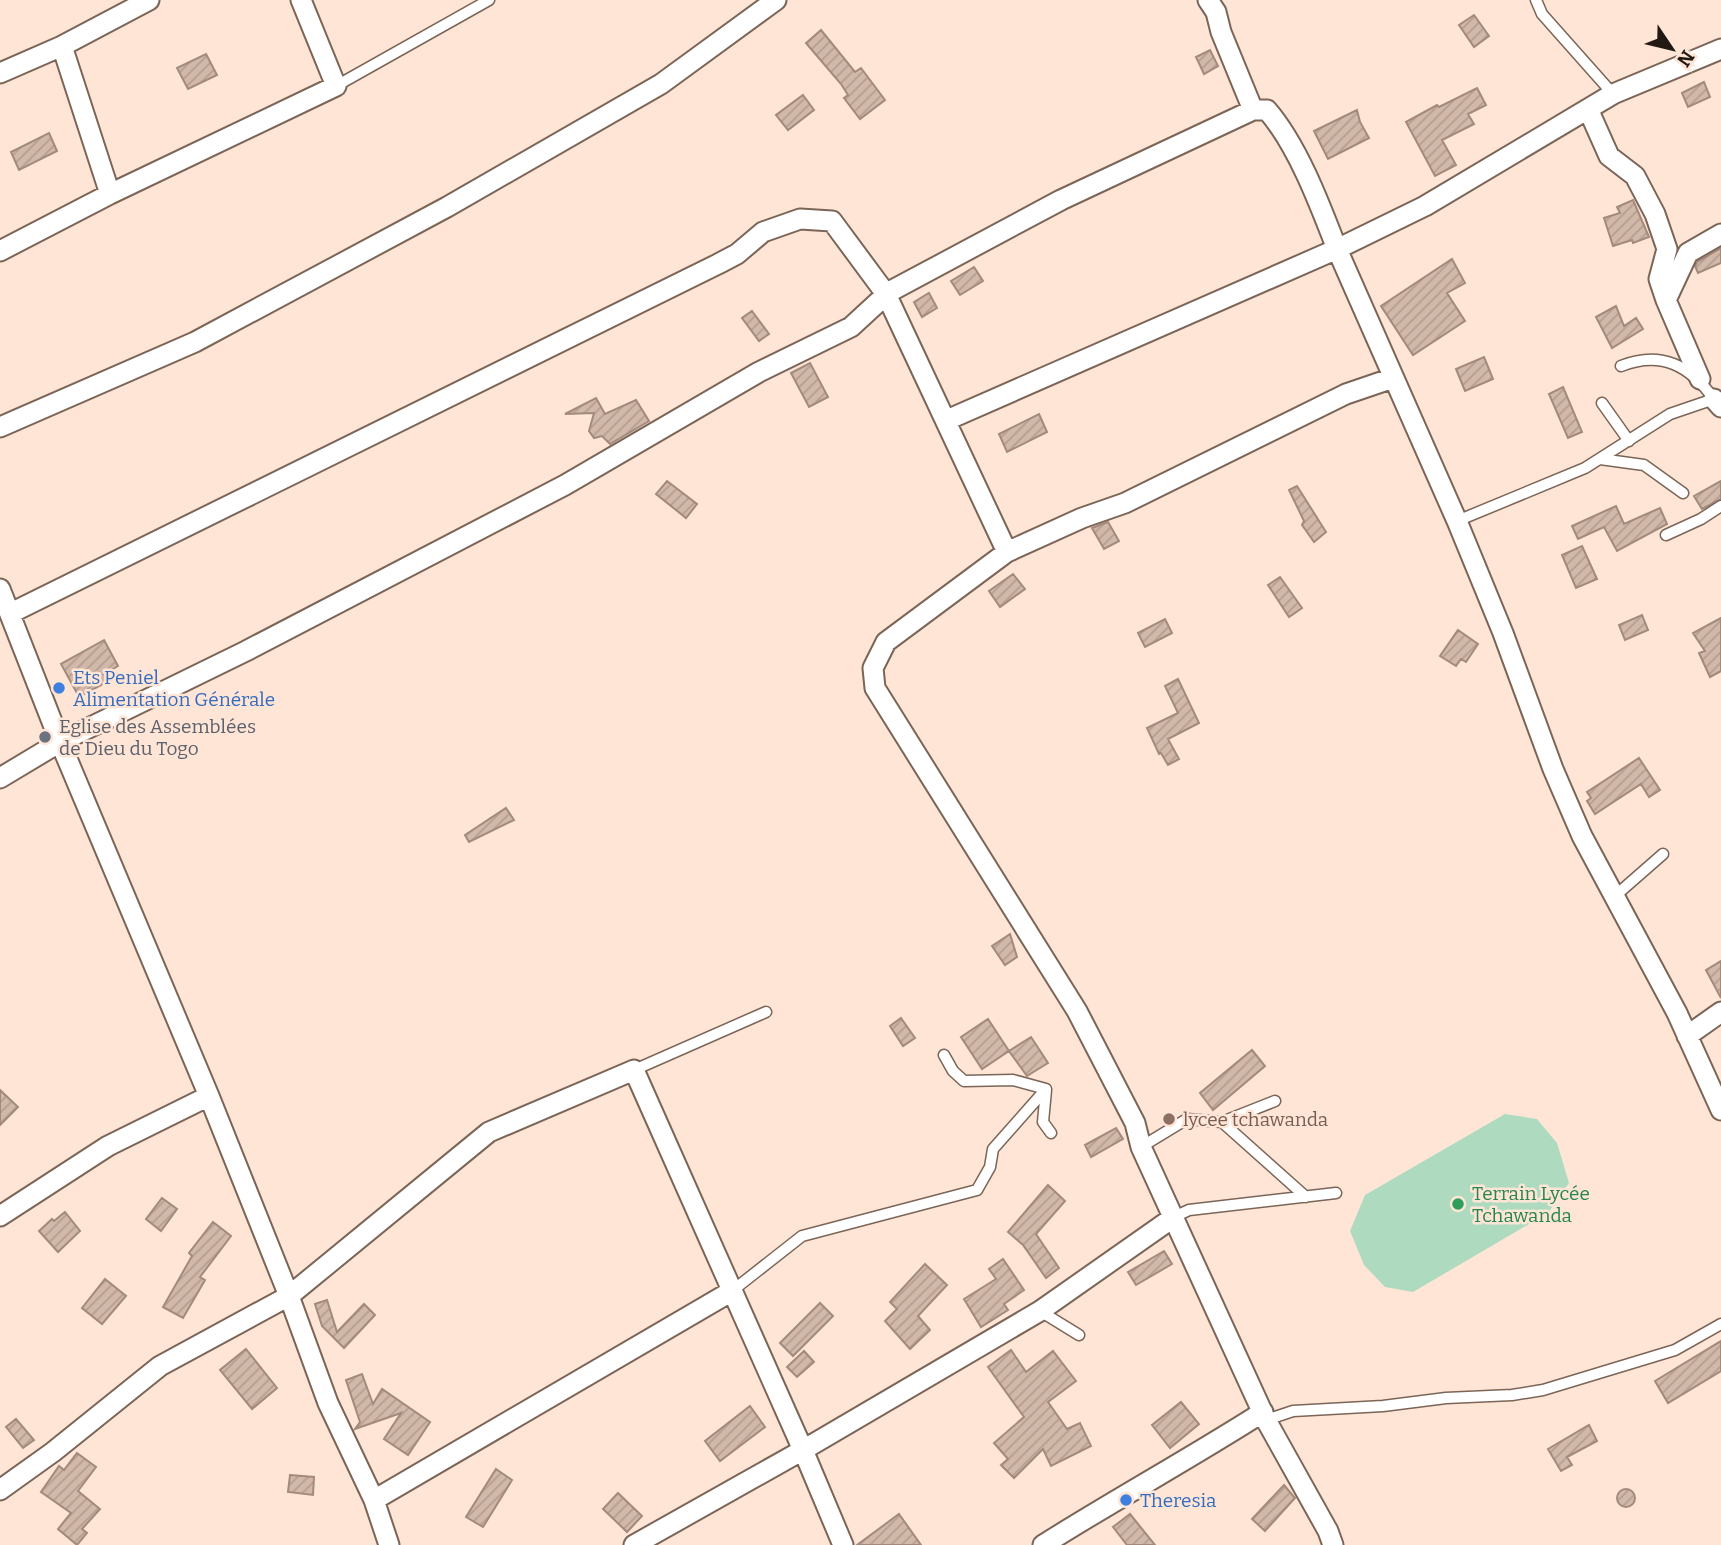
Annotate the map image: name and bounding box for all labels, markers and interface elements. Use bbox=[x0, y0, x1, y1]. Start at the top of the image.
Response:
north arrow bbox=[1637, 14, 1707, 84]
text: N bbox=[1672, 46, 1699, 71]
place label: Ets Peniel Alimentation Générale bbox=[73, 666, 275, 711]
marker: Ets Peniel Alimentation Générale bbox=[51, 680, 67, 696]
place label: Eglise des Assemblées de Dieu du Togo bbox=[59, 715, 256, 760]
marker: Eglise des Assemblées de Dieu du Togo bbox=[37, 729, 53, 745]
place label: lycee tchawanda bbox=[1183, 1108, 1329, 1131]
marker: lycee tchawanda bbox=[1161, 1111, 1177, 1127]
place label: Terrain Lycée Tchawanda bbox=[1472, 1182, 1590, 1227]
marker: Terrain Lycée Tchawanda bbox=[1450, 1196, 1466, 1212]
place label: Theresia bbox=[1140, 1489, 1217, 1512]
marker: Theresia bbox=[1118, 1492, 1134, 1508]

